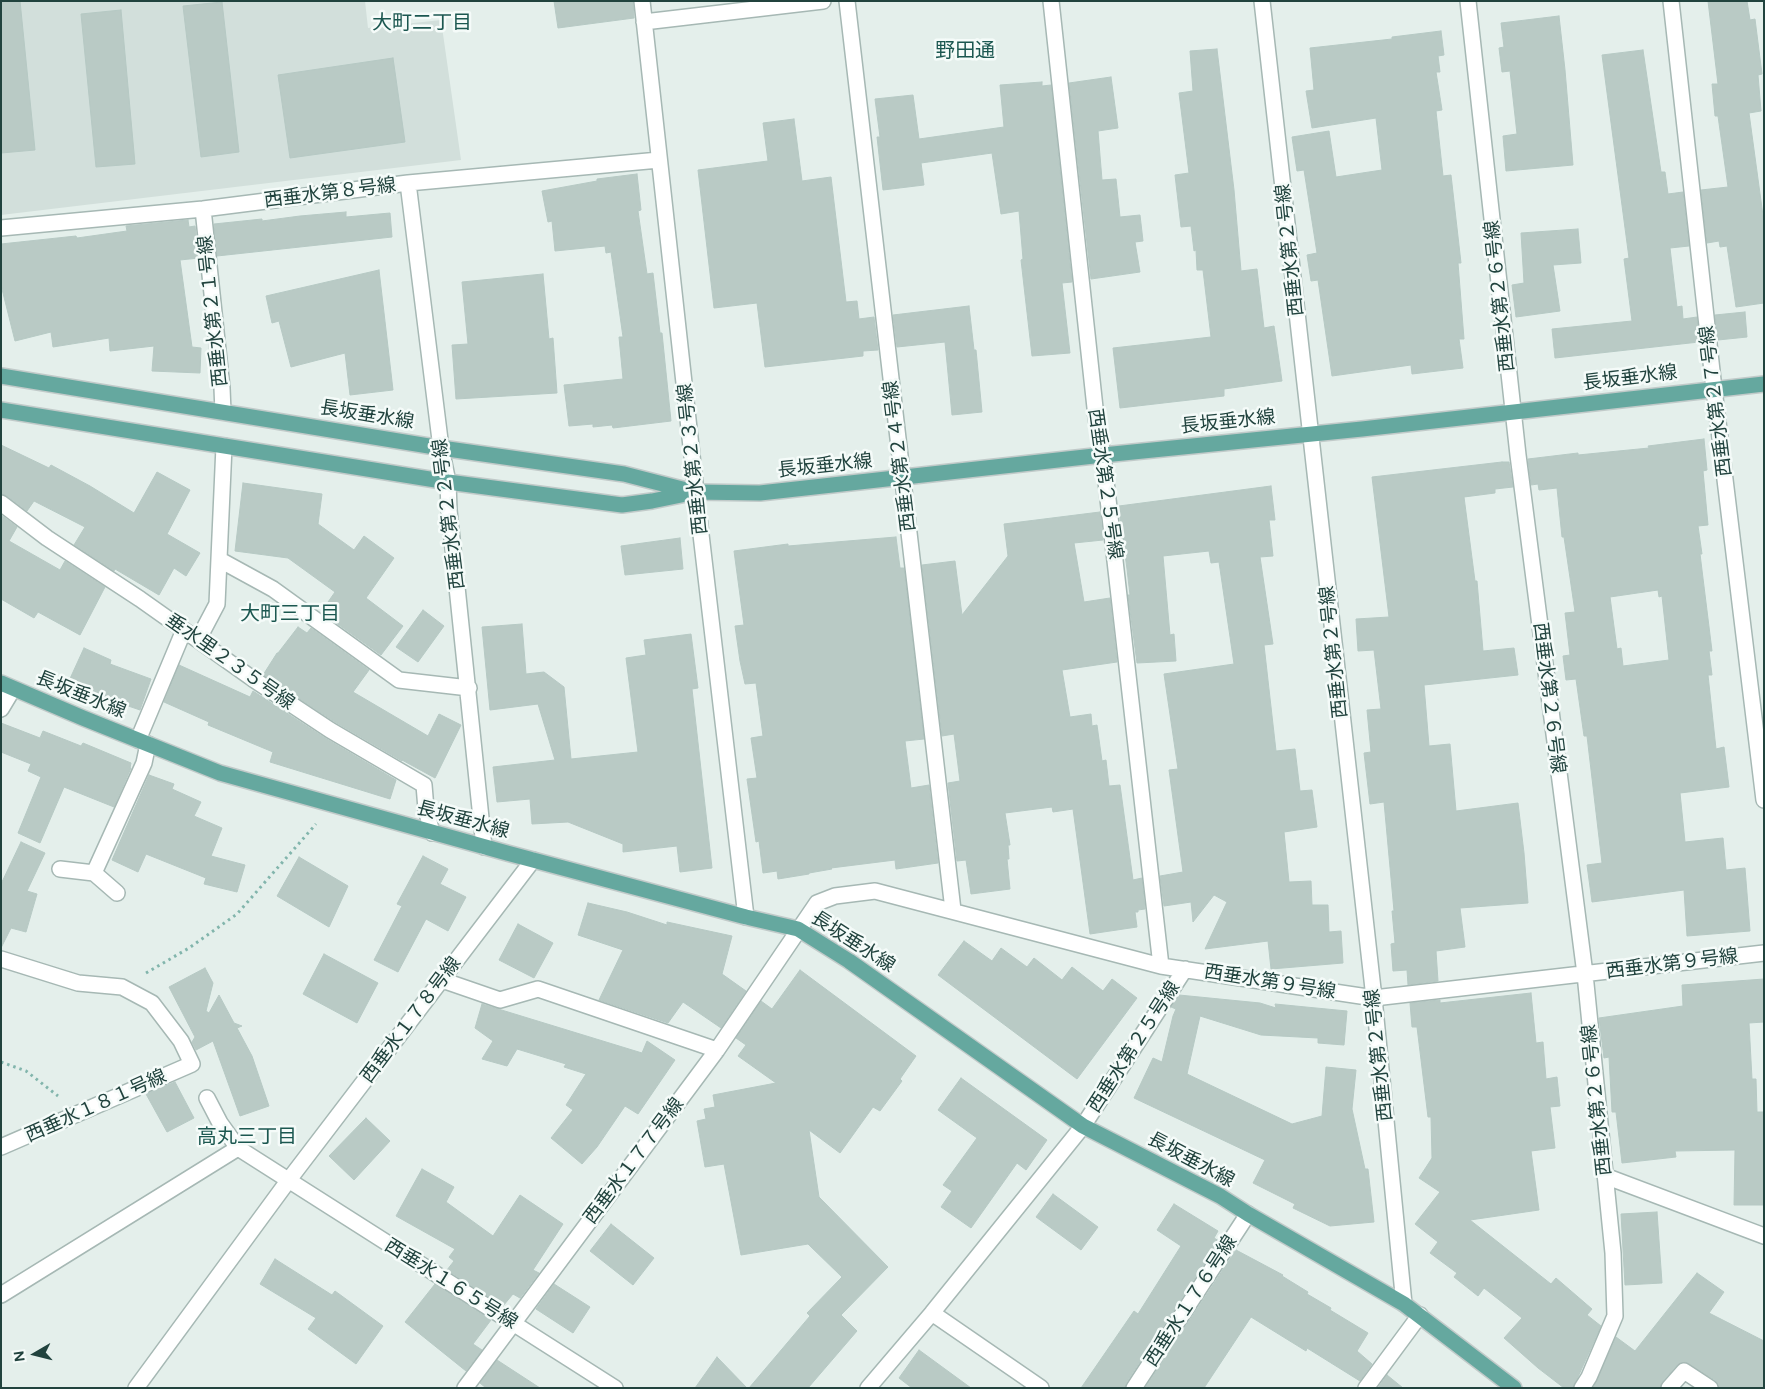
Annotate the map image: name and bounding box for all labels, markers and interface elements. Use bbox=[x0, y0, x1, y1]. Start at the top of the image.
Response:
district label: 大町二丁目 bbox=[372, 11, 472, 35]
district label: 野田通 bbox=[935, 39, 995, 63]
street label: 西垂水第８号線 bbox=[263, 174, 397, 212]
street label: 西垂水第２号線 bbox=[1272, 183, 1308, 317]
street label: 西垂水第２６号線 bbox=[1481, 219, 1519, 373]
street label: 西垂水第２１号線 bbox=[194, 234, 232, 388]
street label: 西垂水第２７号線 bbox=[1695, 324, 1737, 478]
street label: 長坂垂水線 bbox=[1581, 361, 1679, 395]
street label: 西垂水第２４号線 bbox=[879, 379, 921, 533]
street label: 西垂水第２３号線 bbox=[674, 382, 712, 536]
street label: 長坂垂水線 bbox=[318, 396, 416, 434]
street label: 長坂垂水線 bbox=[1180, 406, 1276, 438]
street label: 西垂水第２５号線 bbox=[1083, 407, 1127, 561]
street label: 西垂水第２２号線 bbox=[428, 437, 470, 591]
street label: 長坂垂水線 bbox=[777, 450, 873, 482]
street label: 西垂水第２号線 bbox=[1316, 585, 1352, 719]
district label: 大町三丁目 bbox=[240, 602, 340, 626]
street label: 垂水里２３５号線 bbox=[161, 609, 299, 715]
street label: 西垂水第２６号線 bbox=[1528, 621, 1570, 775]
street label: 長坂垂水線 bbox=[33, 667, 129, 723]
street label: 長坂垂水線 bbox=[414, 797, 512, 843]
street label: 長坂垂水線 bbox=[807, 907, 899, 977]
street label: 西垂水第９号線 bbox=[1605, 945, 1739, 983]
street label: 西垂水１７８号線 bbox=[356, 952, 466, 1088]
street label: 西垂水第９号線 bbox=[1203, 960, 1337, 1004]
street label: 西垂水第２５号線 bbox=[1083, 977, 1185, 1117]
street label: 西垂水第２号線 bbox=[1361, 988, 1397, 1122]
street label: 西垂水第２６号線 bbox=[1578, 1023, 1616, 1177]
street label: 西垂水１８１号線 bbox=[22, 1065, 170, 1147]
street label: 西垂水１７７号線 bbox=[579, 1093, 689, 1229]
district label: 高丸三丁目 bbox=[197, 1125, 297, 1149]
street label: 長坂垂水線 bbox=[1144, 1128, 1238, 1192]
street label: 西垂水１７６号線 bbox=[1140, 1231, 1242, 1371]
street label: 西垂水１６５号線 bbox=[381, 1234, 521, 1334]
north arrow bbox=[10, 1329, 60, 1379]
text: N bbox=[10, 1350, 29, 1363]

